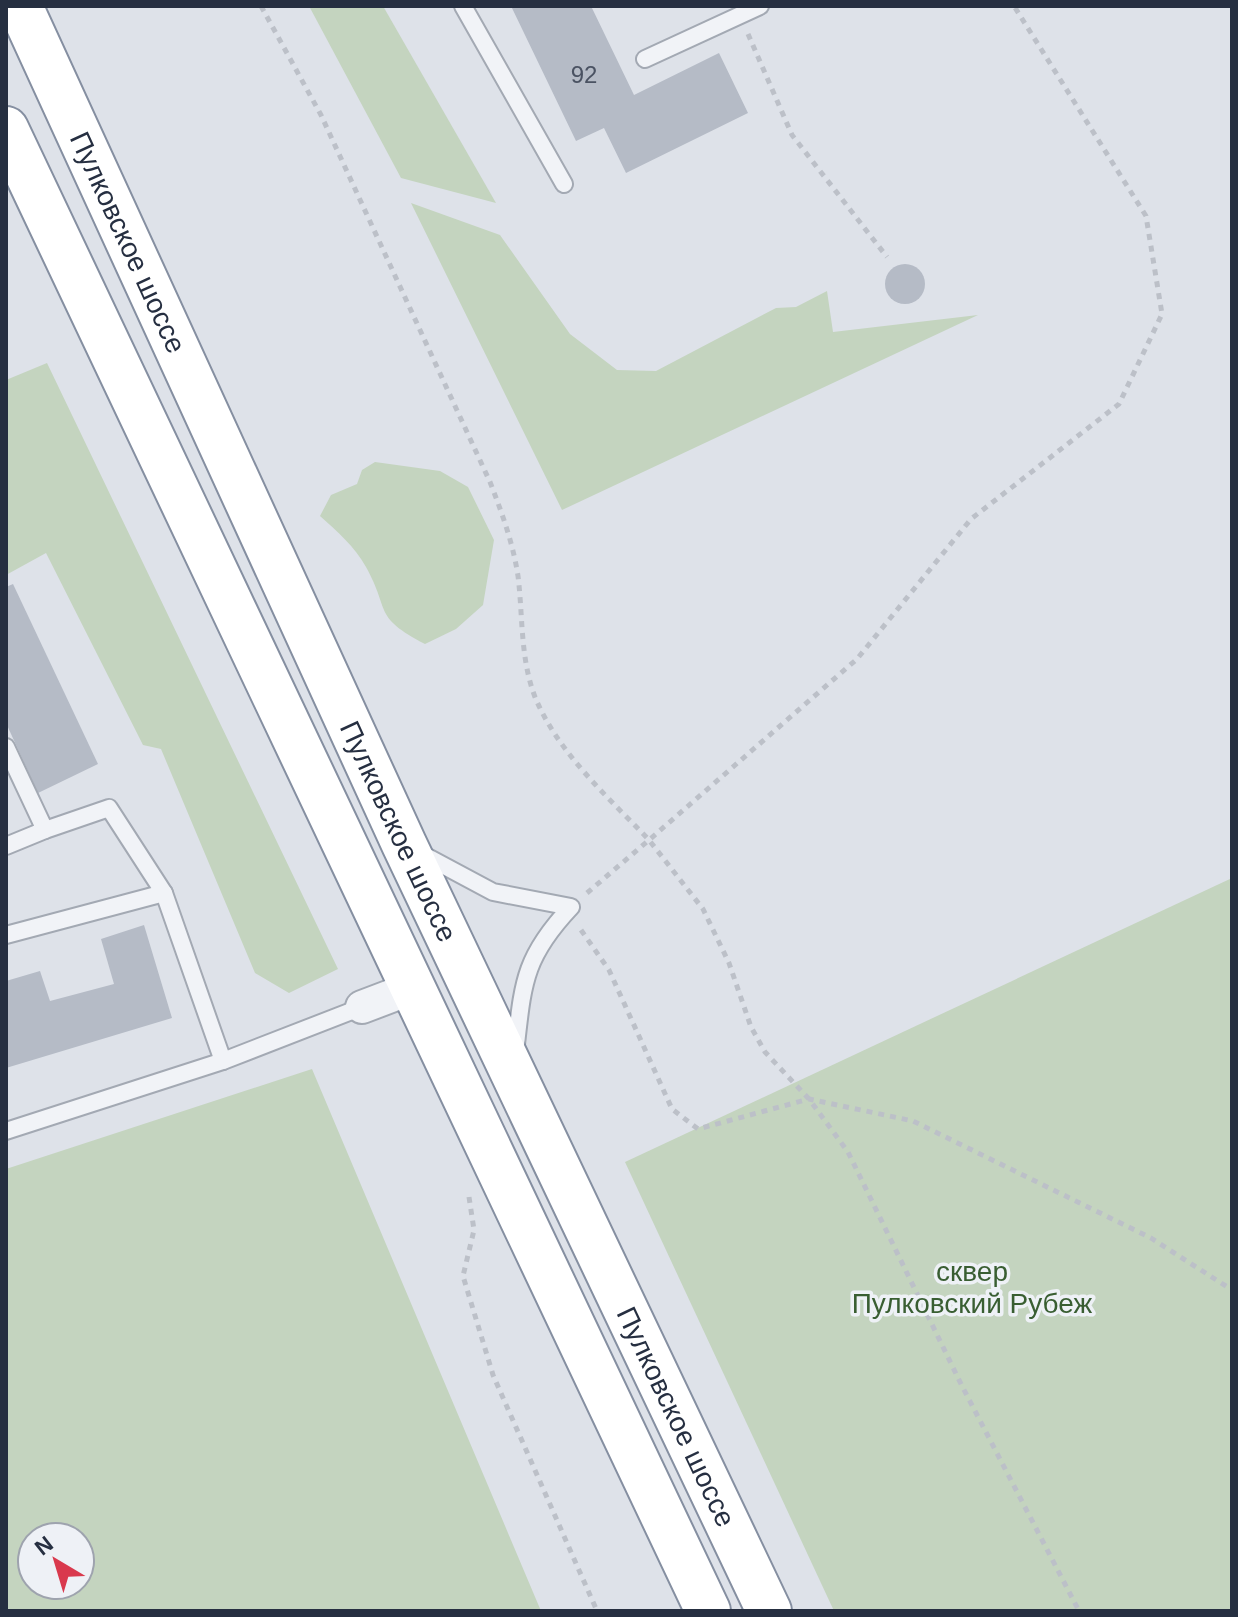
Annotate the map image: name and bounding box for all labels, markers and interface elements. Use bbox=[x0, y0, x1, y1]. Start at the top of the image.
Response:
house number: 92 bbox=[571, 61, 597, 88]
street label: Пулковское шоссе bbox=[64, 127, 192, 358]
street label: Пулковское шоссе bbox=[334, 716, 464, 946]
park label: сквер Пулковский Рубеж bbox=[852, 1256, 1093, 1319]
street label: Пулковское шоссе bbox=[611, 1302, 742, 1532]
north arrow bbox=[16, 1521, 96, 1601]
text: N bbox=[30, 1531, 58, 1560]

